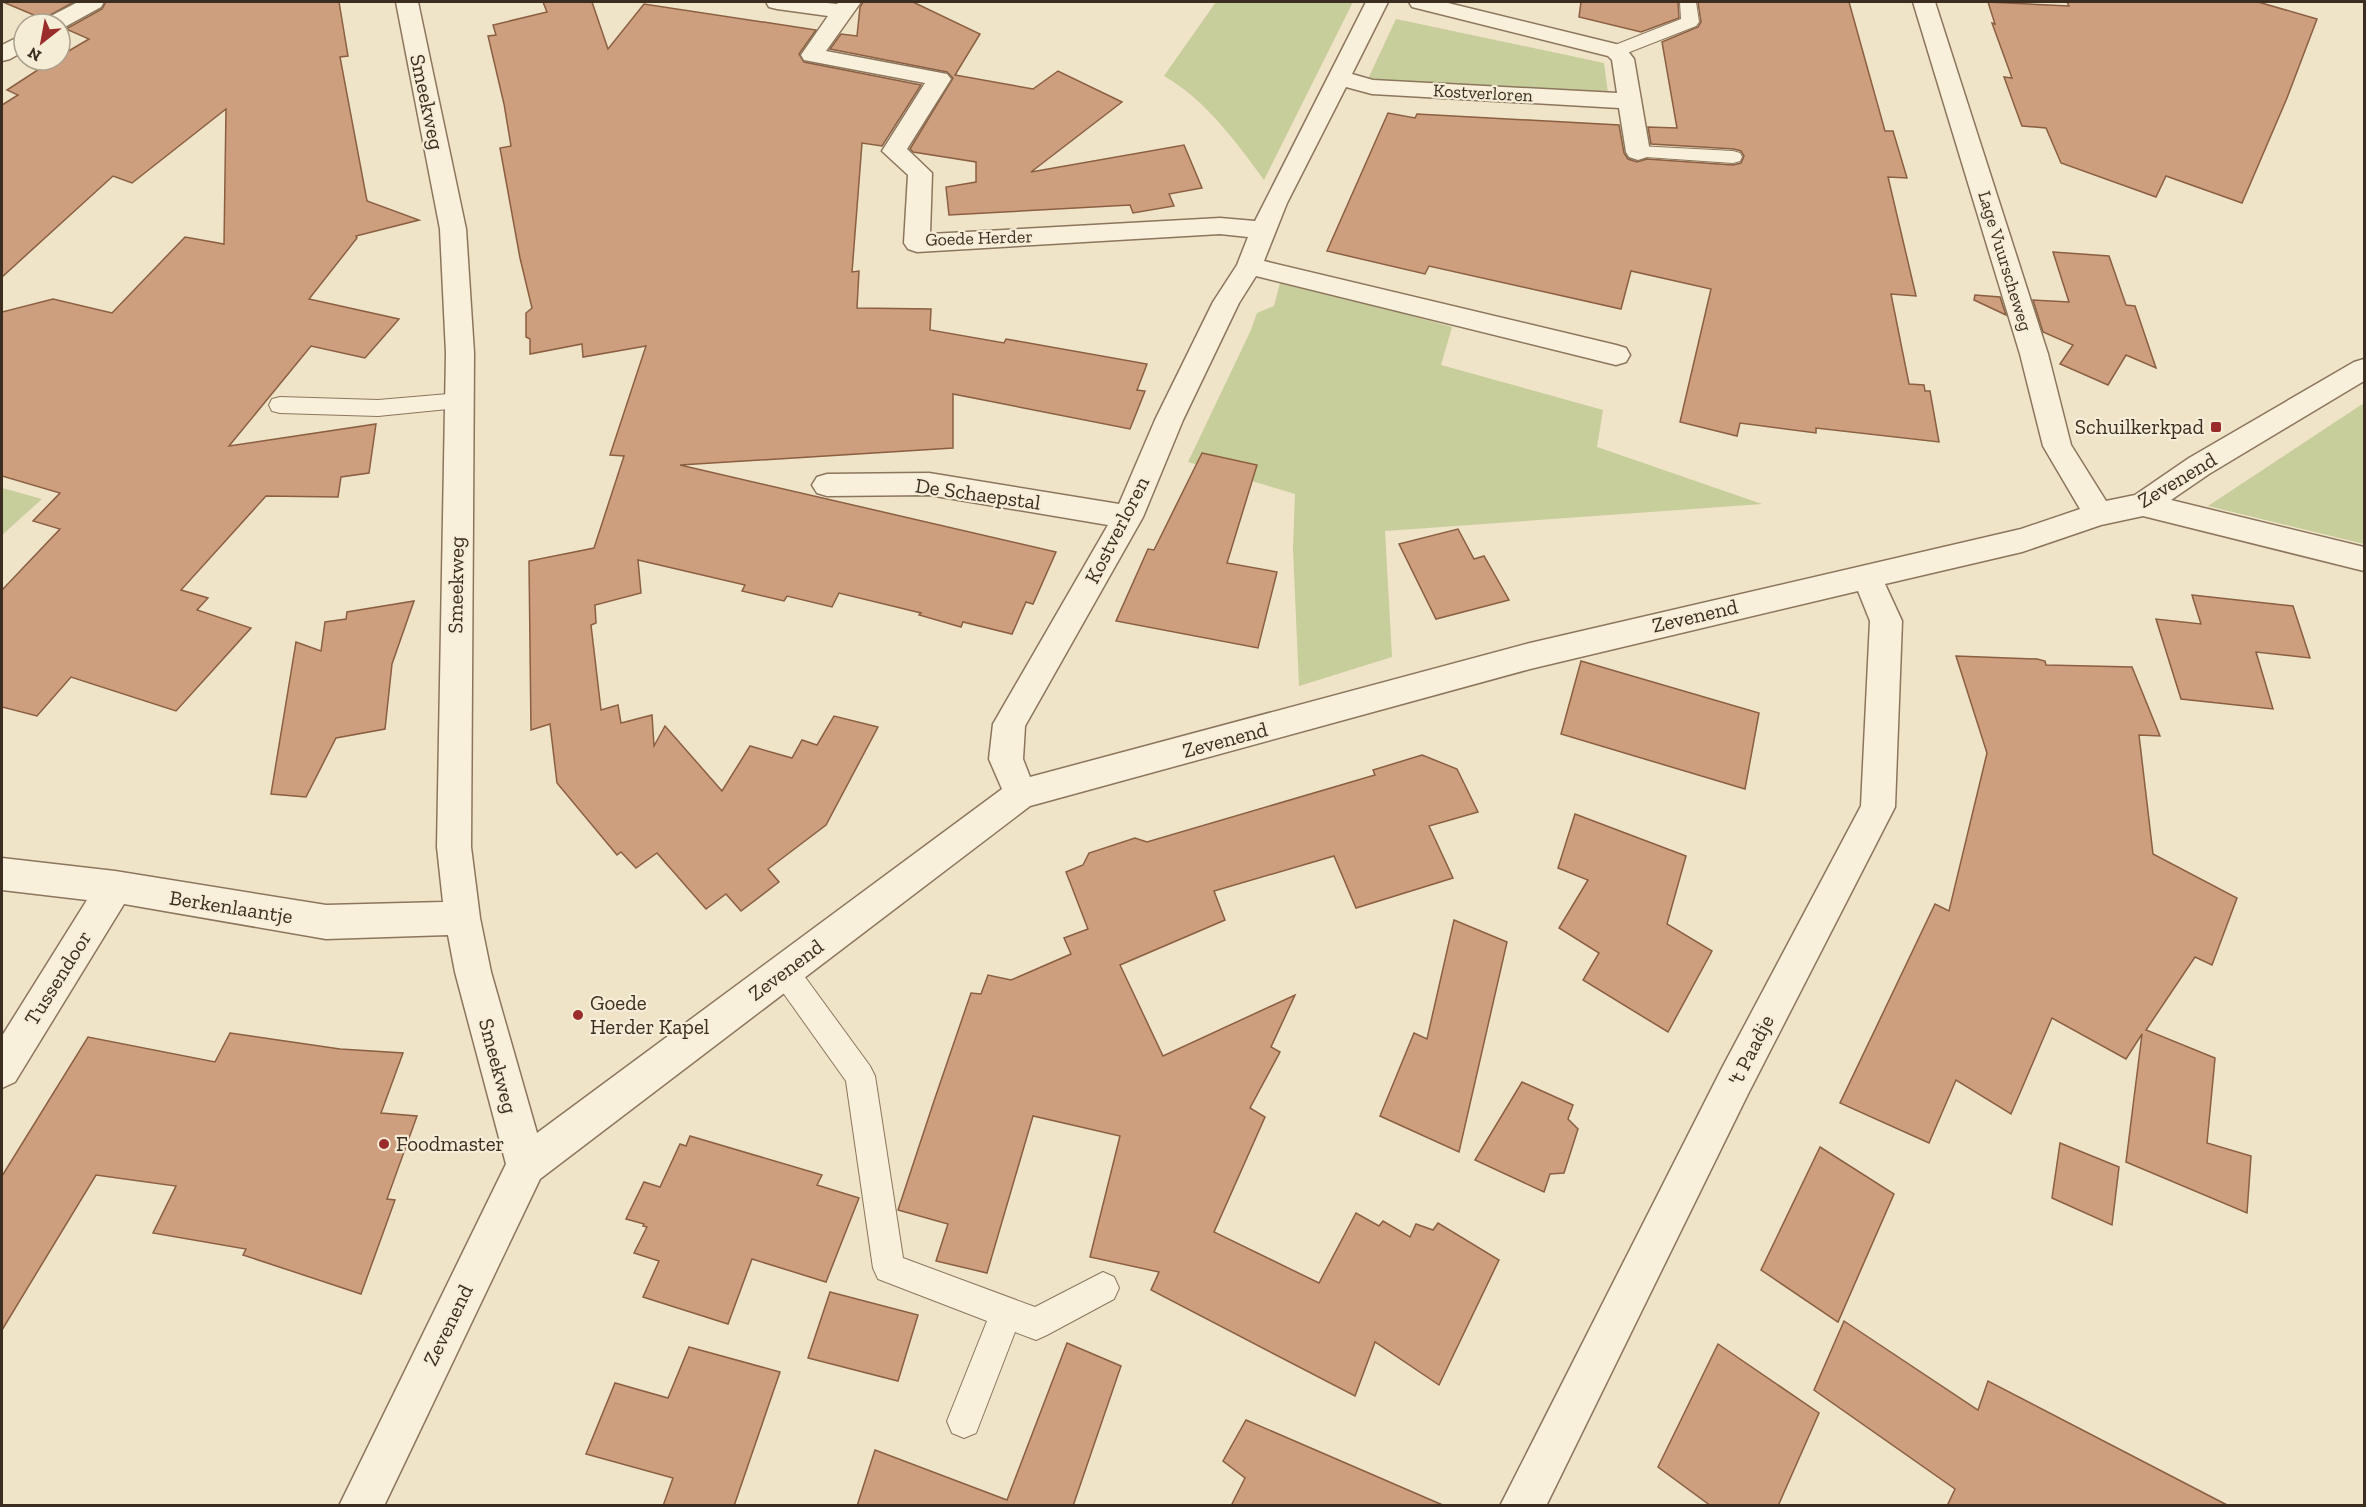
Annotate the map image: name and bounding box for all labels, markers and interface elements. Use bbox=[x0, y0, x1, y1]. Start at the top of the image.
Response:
north arrow bbox=[12, 12, 72, 72]
text: N bbox=[24, 43, 45, 66]
street label: Smeekweg bbox=[405, 52, 450, 153]
street label: Kostverloren bbox=[1432, 79, 1534, 107]
street label: Lage Vuurscheweg bbox=[1973, 188, 2037, 334]
street label: Goede Herder bbox=[925, 225, 1033, 251]
place label: Schuilkerkpad bbox=[2075, 414, 2204, 439]
marker: Schuilkerkpad bbox=[2209, 420, 2223, 434]
street label: Zevenend bbox=[2133, 446, 2221, 513]
street label: De Schaepstal bbox=[914, 472, 1043, 515]
street label: Kostverloren bbox=[1079, 472, 1154, 587]
street label: Smeekweg bbox=[442, 536, 469, 634]
street label: Zevenend bbox=[1650, 593, 1741, 638]
street label: Zevenend bbox=[1179, 716, 1271, 763]
street label: Berkenlaantje bbox=[167, 884, 295, 930]
street label: Tussendoor bbox=[19, 926, 97, 1030]
street label: Zevenend bbox=[743, 933, 828, 1006]
place label: Goede Herder Kapel bbox=[590, 990, 710, 1039]
marker: Goede Herder Kapel bbox=[571, 1008, 585, 1022]
street label: 't Paadje bbox=[1722, 1010, 1780, 1090]
street label: Smeekweg bbox=[474, 1016, 523, 1117]
place label: Foodmaster bbox=[396, 1131, 504, 1156]
marker: Foodmaster bbox=[377, 1137, 391, 1151]
street label: Zevenend bbox=[417, 1280, 478, 1369]

